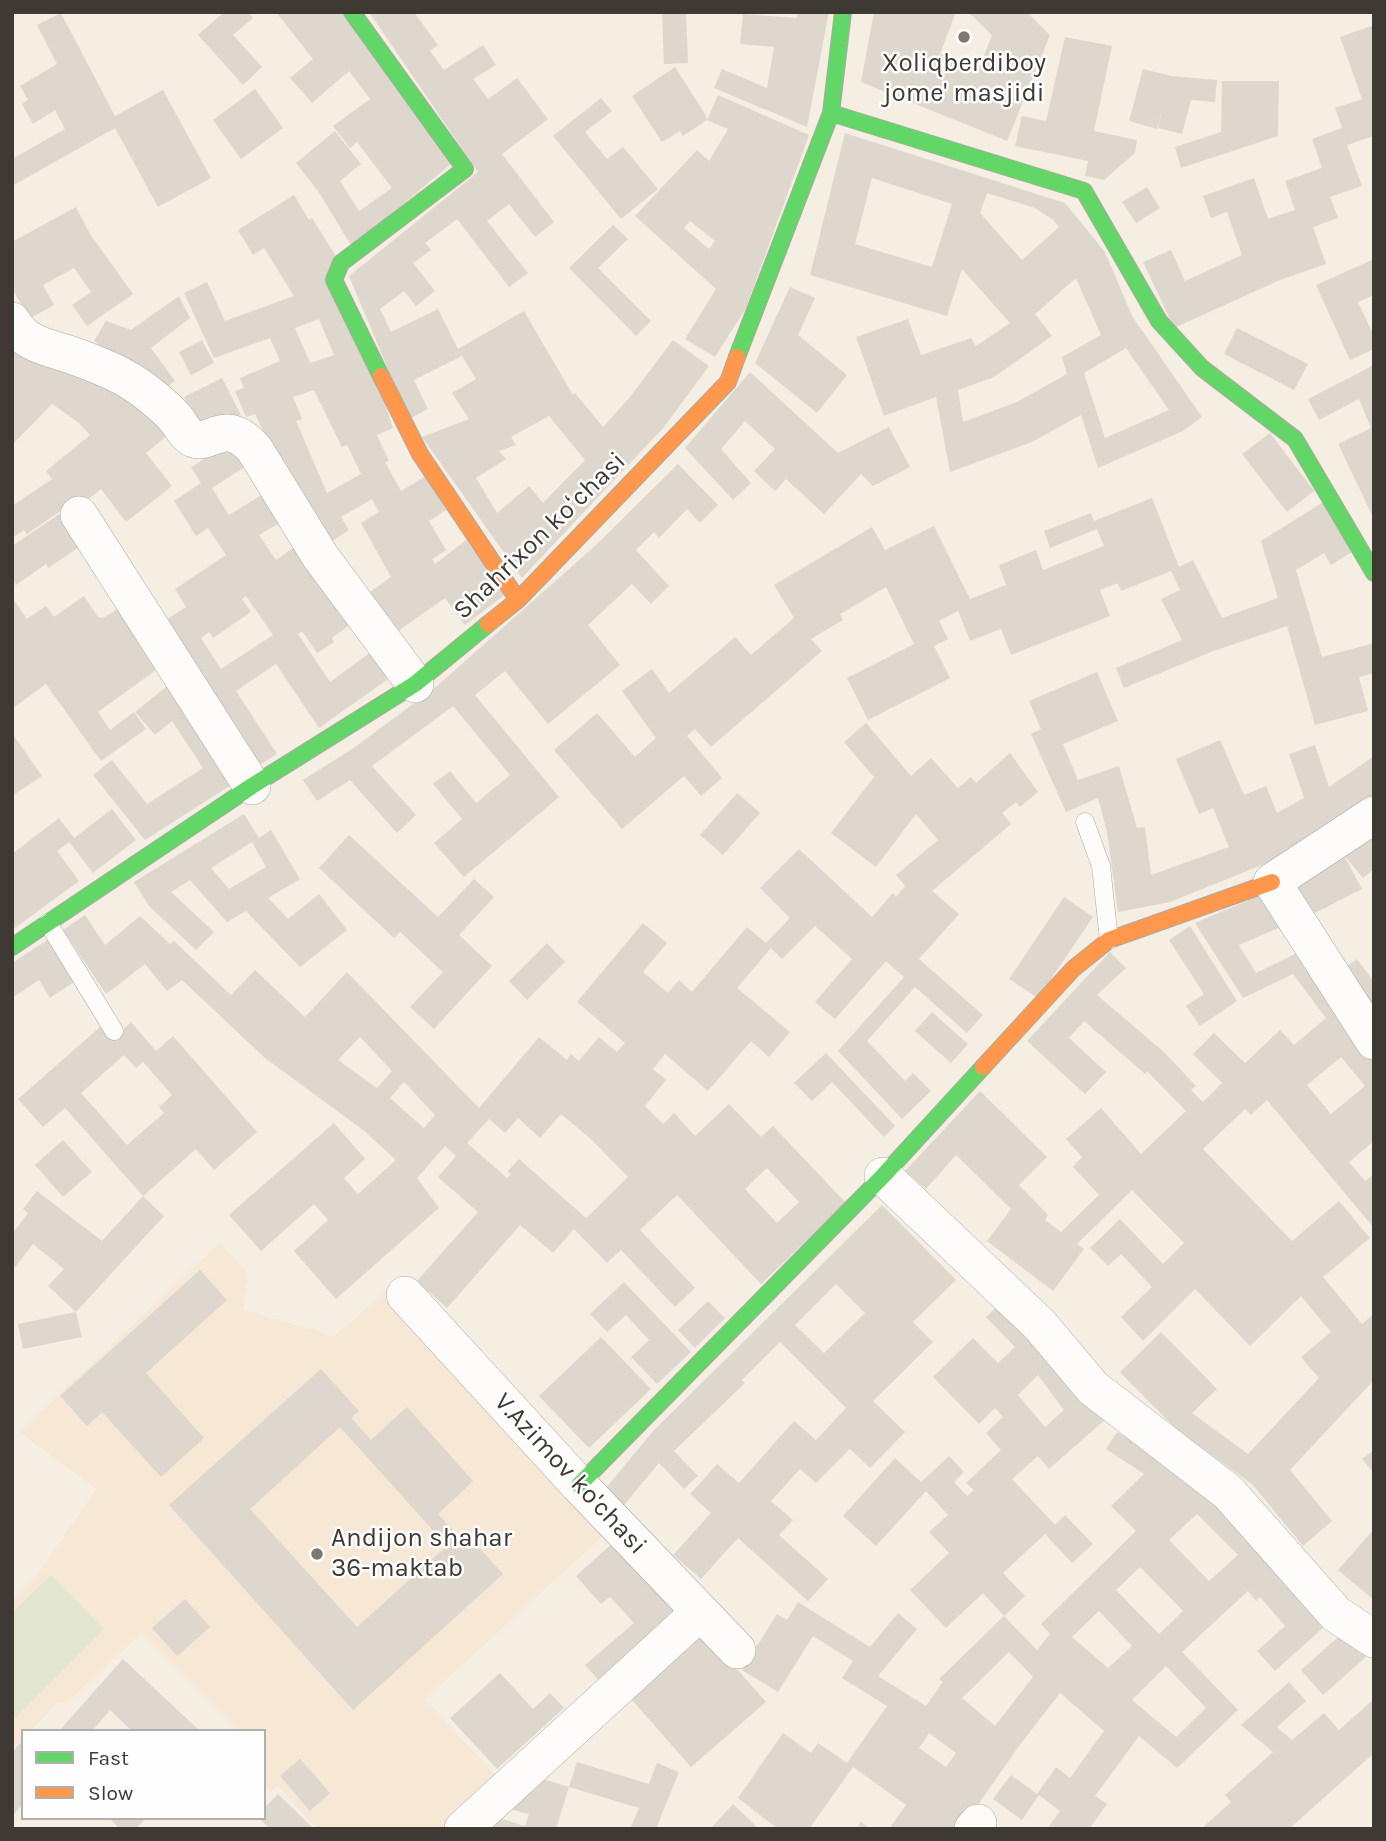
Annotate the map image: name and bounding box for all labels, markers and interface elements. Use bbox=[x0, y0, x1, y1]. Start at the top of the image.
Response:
marker: Xoliqberdiboy jome' masjidi bbox=[956, 29, 972, 45]
place label: Xoliqberdiboy jome' masjidi bbox=[882, 48, 1046, 110]
street label: Shahrixon koʻchasi bbox=[447, 446, 633, 626]
street label: V.Azimov ko'chasi bbox=[487, 1387, 653, 1561]
place label: Andijon shahar 36-maktab bbox=[331, 1523, 512, 1584]
marker: Andijon shahar 36-maktab bbox=[309, 1546, 325, 1562]
legend bbox=[21, 1729, 266, 1820]
text: Fast bbox=[88, 1746, 129, 1770]
text: Slow bbox=[88, 1781, 133, 1805]

